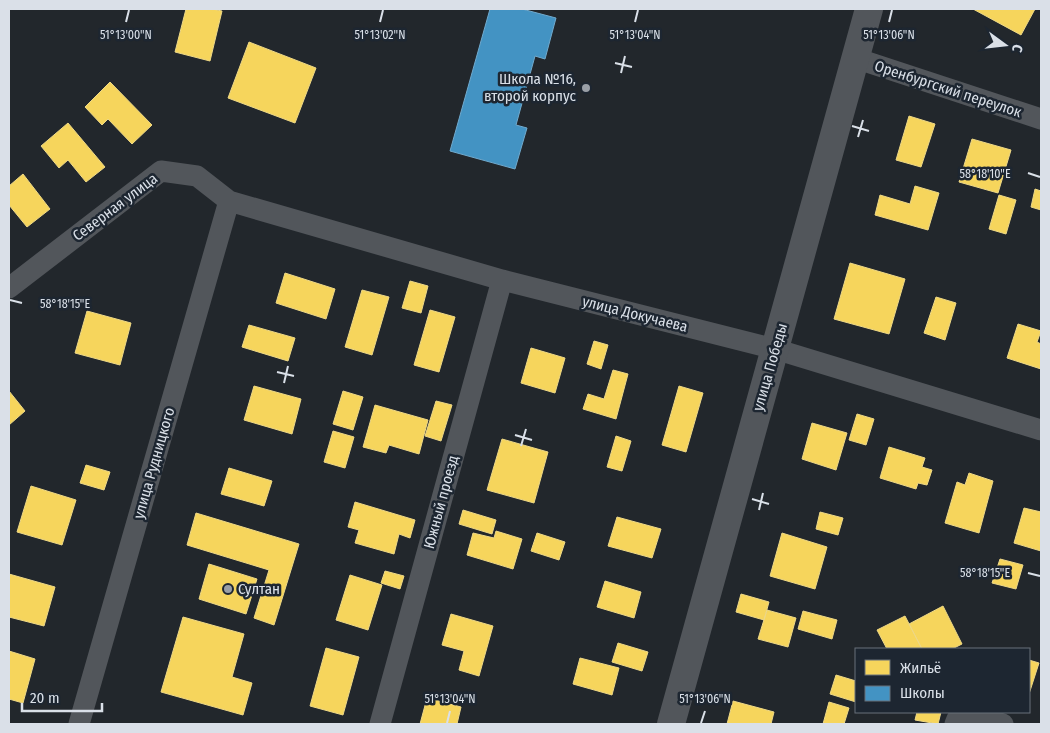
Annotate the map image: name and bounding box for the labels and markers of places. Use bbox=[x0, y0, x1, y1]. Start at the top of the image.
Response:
place label: Школа №16, второй корпус bbox=[484, 70, 577, 105]
marker: Школа №16, второй корпус bbox=[580, 82, 592, 94]
place label: Султан bbox=[238, 580, 280, 598]
marker: Султан bbox=[222, 583, 234, 595]

